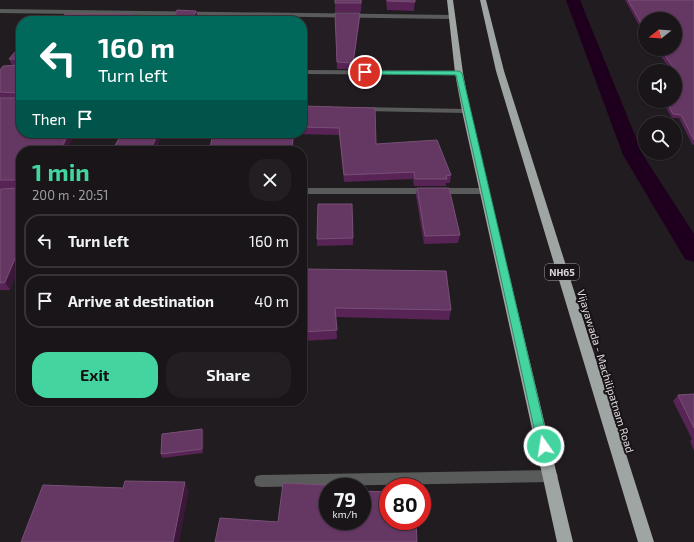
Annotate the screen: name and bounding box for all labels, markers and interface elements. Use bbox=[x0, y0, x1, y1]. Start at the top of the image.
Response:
north arrow bbox=[638, 12, 682, 56]
map controls bbox=[638, 12, 682, 160]
text: 160 m bbox=[98, 30, 175, 64]
icon: left bbox=[32, 32, 84, 84]
pin bbox=[348, 55, 382, 89]
icon: arrive bbox=[354, 61, 376, 83]
text: Turn left bbox=[98, 64, 168, 86]
button: sound bbox=[638, 64, 682, 108]
icon: arrive bbox=[74, 108, 96, 130]
text: Then bbox=[32, 110, 66, 128]
button: search bbox=[638, 116, 682, 160]
text: 1 min bbox=[32, 157, 90, 186]
button: close bbox=[249, 159, 291, 201]
text: 200 m · 20:51 bbox=[32, 187, 109, 203]
icon: left bbox=[34, 230, 56, 252]
text: Turn left bbox=[68, 232, 129, 250]
text: 160 m bbox=[249, 232, 289, 250]
road number: NH65 bbox=[545, 264, 579, 280]
street label: Vijayawada - Machilipatnam Road bbox=[574, 288, 637, 454]
icon: arrive bbox=[34, 290, 56, 312]
text: Arrive at destination bbox=[68, 292, 214, 310]
text: 40 m bbox=[254, 292, 289, 310]
button: Exit bbox=[32, 352, 158, 398]
button: Share bbox=[166, 352, 291, 398]
position arrow bbox=[523, 425, 565, 467]
speed limit sign: 80 bbox=[379, 478, 431, 530]
text: 79 bbox=[334, 487, 356, 511]
text: km/h bbox=[333, 508, 357, 520]

